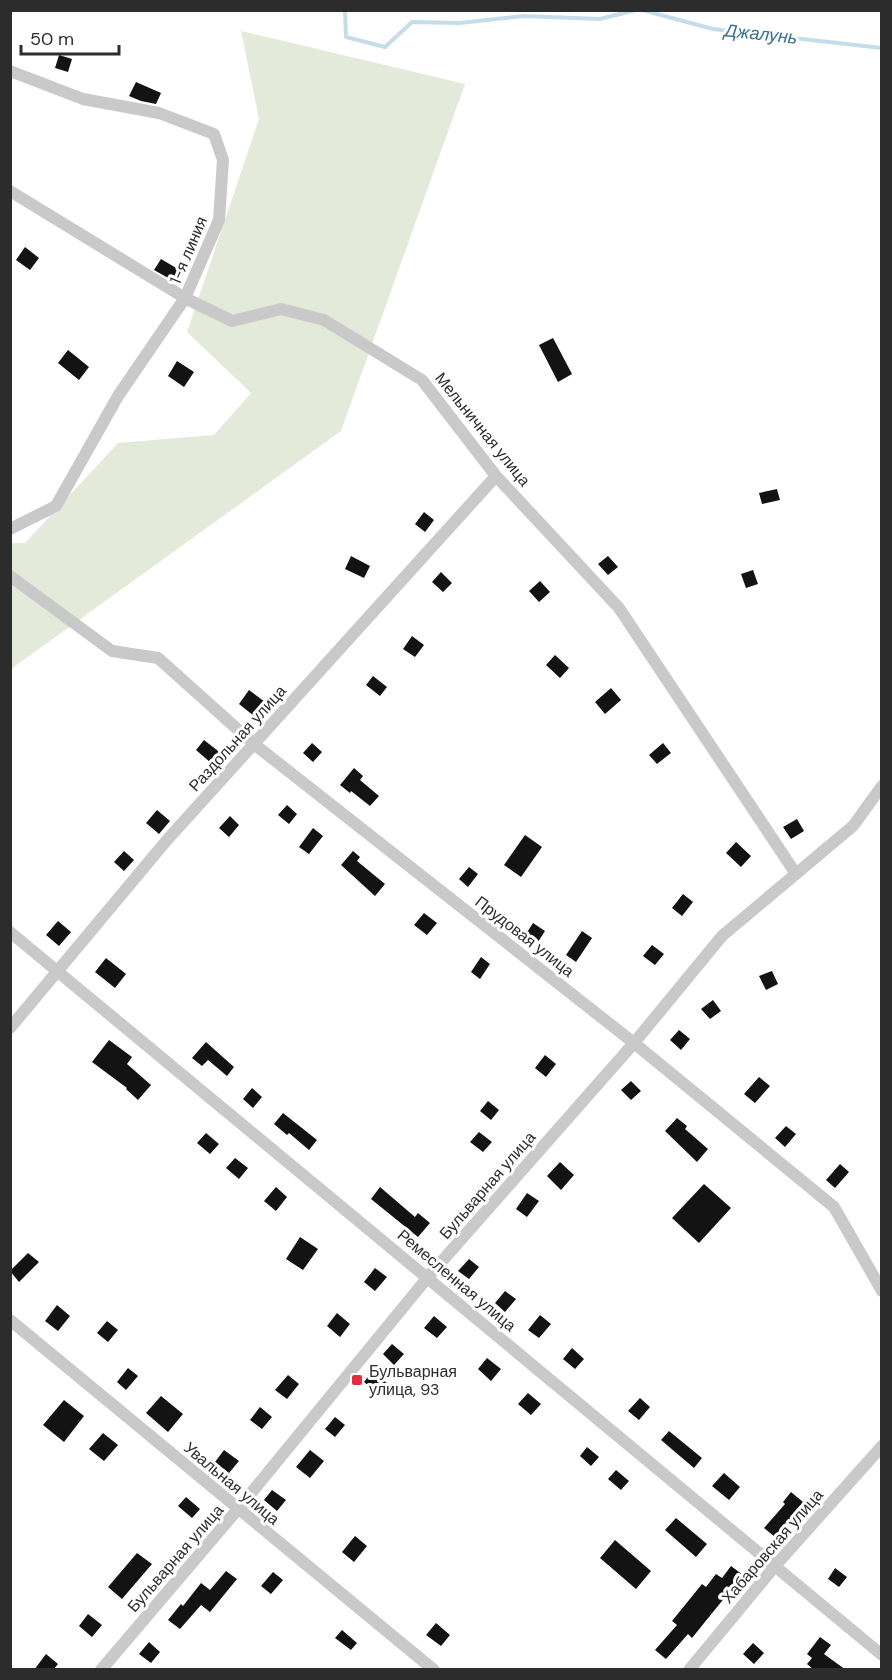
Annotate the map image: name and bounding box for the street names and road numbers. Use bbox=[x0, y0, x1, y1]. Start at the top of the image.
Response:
street label: 1-я линия bbox=[165, 213, 212, 287]
street label: Мельничная улица bbox=[430, 368, 535, 491]
street label: Раздольная улица bbox=[184, 681, 291, 796]
street label: Прудовая улица bbox=[471, 891, 579, 982]
street label: Бульварная улица bbox=[435, 1127, 540, 1244]
street label: Ремесленная улица bbox=[393, 1225, 520, 1336]
street label: Увальная улица bbox=[179, 1437, 284, 1530]
street label: Хабаровская улица bbox=[717, 1485, 828, 1608]
street label: Бульварная улица bbox=[123, 1500, 228, 1617]

